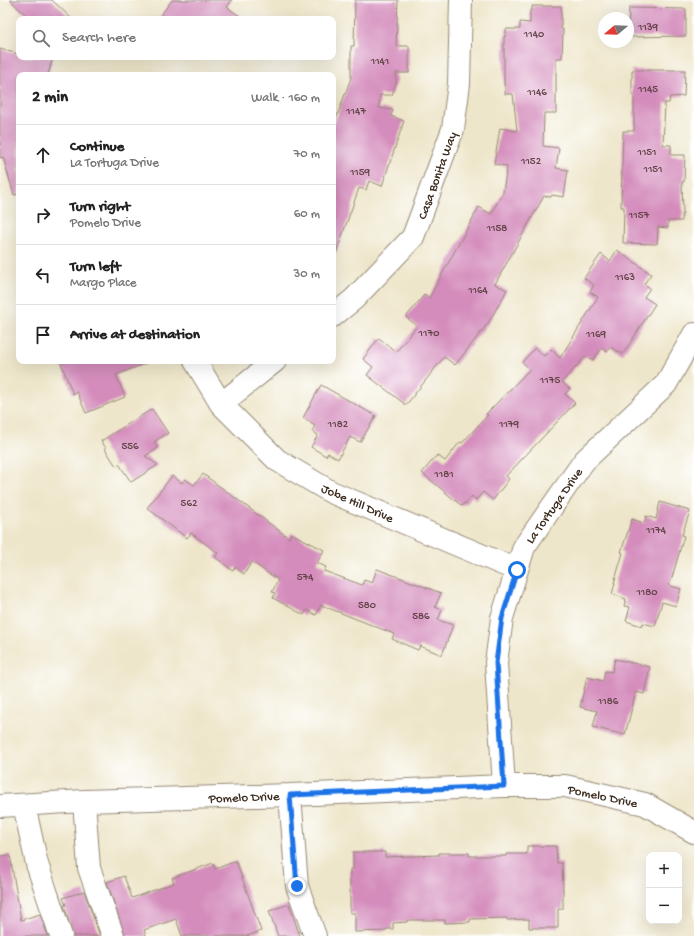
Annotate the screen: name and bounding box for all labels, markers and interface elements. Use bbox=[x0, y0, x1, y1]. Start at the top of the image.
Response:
north arrow bbox=[598, 12, 634, 48]
search box bbox=[16, 16, 336, 60]
house number: 1139 bbox=[637, 22, 659, 34]
icon: search bbox=[30, 27, 52, 49]
text: Search here bbox=[62, 29, 136, 47]
house number: 1140 bbox=[523, 29, 544, 41]
house number: 1141 bbox=[370, 56, 389, 68]
house number: 1145 bbox=[637, 84, 658, 96]
house number: 1146 bbox=[526, 87, 547, 99]
text: 2 min bbox=[32, 88, 68, 108]
text: Walk · 160 m bbox=[251, 91, 320, 106]
house number: 1147 bbox=[345, 106, 366, 118]
street label: Casa Bonita Way bbox=[416, 130, 461, 222]
text: Continue bbox=[70, 138, 124, 156]
icon: ahead bbox=[32, 144, 54, 166]
text: 70 m bbox=[294, 147, 320, 162]
house number: 1151 bbox=[636, 147, 657, 159]
text: La Tortuga Drive bbox=[70, 156, 159, 171]
house number: 1152 bbox=[520, 156, 542, 168]
house number: 1151 bbox=[642, 164, 663, 176]
house number: 1159 bbox=[349, 167, 371, 179]
text: Turn right bbox=[70, 198, 130, 216]
icon: right bbox=[32, 204, 54, 226]
text: 60 m bbox=[294, 207, 320, 222]
house number: 1157 bbox=[628, 210, 649, 222]
text: Pomelo Drive bbox=[70, 216, 141, 231]
house number: 1158 bbox=[486, 223, 507, 235]
text: Turn left bbox=[70, 258, 121, 276]
icon: left bbox=[32, 264, 54, 286]
text: 30 m bbox=[294, 267, 320, 282]
house number: 1163 bbox=[614, 272, 635, 284]
text: Margo Place bbox=[70, 276, 136, 291]
house number: 1164 bbox=[467, 285, 489, 297]
icon: arrive bbox=[32, 324, 54, 346]
text: Arrive at destination bbox=[70, 326, 200, 344]
house number: 1170 bbox=[418, 328, 439, 340]
house number: 1169 bbox=[585, 329, 606, 341]
house number: 1175 bbox=[539, 375, 560, 387]
house number: 1182 bbox=[327, 419, 349, 431]
house number: 1179 bbox=[498, 419, 520, 431]
house number: 556 bbox=[121, 441, 139, 453]
street label: La Tortuga Drive bbox=[523, 466, 587, 547]
house number: 1181 bbox=[433, 469, 454, 481]
street label: Jobe Hill Drive bbox=[318, 482, 396, 527]
house number: 562 bbox=[181, 498, 198, 510]
house number: 1174 bbox=[645, 525, 667, 537]
route start bbox=[508, 561, 526, 579]
house number: 574 bbox=[297, 572, 314, 584]
house number: 1180 bbox=[635, 587, 658, 599]
house number: 580 bbox=[358, 600, 376, 612]
house number: 586 bbox=[412, 611, 430, 623]
house number: 1186 bbox=[597, 696, 619, 708]
street label: Pomelo Drive bbox=[565, 783, 639, 812]
street label: Pomelo Drive bbox=[207, 790, 280, 807]
map controls bbox=[646, 852, 682, 924]
button: + bbox=[646, 852, 682, 888]
route end bbox=[288, 877, 306, 895]
button: − bbox=[646, 888, 682, 924]

